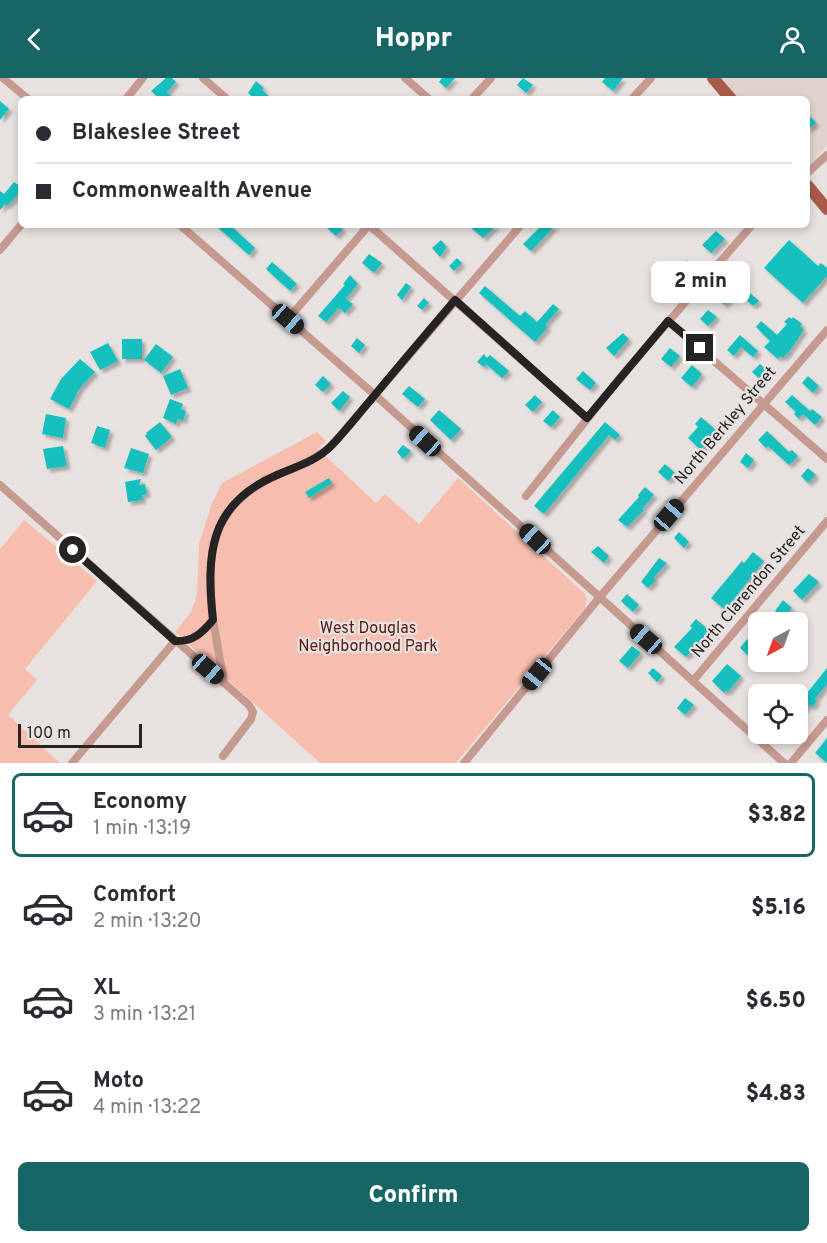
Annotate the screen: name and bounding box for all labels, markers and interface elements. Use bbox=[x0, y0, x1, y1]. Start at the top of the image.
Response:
text: Hoppr bbox=[375, 22, 452, 56]
icon: back bbox=[18, 23, 51, 56]
icon: person bbox=[776, 23, 809, 56]
text: Blakeslee Street bbox=[72, 120, 240, 147]
text: Commonwealth Avenue bbox=[72, 178, 312, 205]
callout: 2 min bbox=[650, 261, 750, 303]
text: 2 min bbox=[674, 269, 727, 295]
car bbox=[269, 300, 307, 338]
route end bbox=[686, 334, 713, 361]
street label: North Berkley Street bbox=[671, 363, 781, 489]
car bbox=[406, 422, 444, 460]
car bbox=[650, 496, 688, 534]
car bbox=[516, 520, 554, 558]
street label: North Clarendon Street bbox=[688, 522, 810, 662]
route start bbox=[59, 536, 86, 563]
north arrow bbox=[748, 612, 808, 672]
map controls bbox=[748, 612, 808, 744]
park label: West Douglas Neighborhood Park bbox=[298, 619, 438, 657]
car bbox=[627, 620, 665, 658]
car bbox=[189, 650, 227, 688]
car bbox=[519, 654, 555, 694]
button: locate bbox=[748, 684, 808, 744]
scale bar bbox=[18, 721, 142, 748]
text: 100 m bbox=[27, 724, 71, 744]
icon: car bbox=[21, 788, 75, 842]
text: Economy bbox=[93, 789, 187, 816]
text: $3.82 bbox=[748, 802, 806, 829]
text: 1 min · 13:19 bbox=[93, 816, 191, 842]
icon: car bbox=[21, 881, 75, 935]
text: Comfort bbox=[93, 882, 176, 909]
text: $5.16 bbox=[751, 895, 806, 922]
text: 2 min · 13:20 bbox=[93, 909, 202, 935]
icon: car bbox=[21, 974, 75, 1028]
text: XL bbox=[93, 975, 120, 1002]
text: $6.50 bbox=[746, 988, 806, 1015]
text: 3 min · 13:21 bbox=[93, 1002, 196, 1028]
icon: car bbox=[21, 1067, 75, 1121]
text: Moto bbox=[93, 1068, 144, 1095]
text: $4.83 bbox=[746, 1081, 806, 1108]
text: 4 min · 13:22 bbox=[93, 1095, 201, 1121]
button: Confirm bbox=[18, 1162, 809, 1231]

